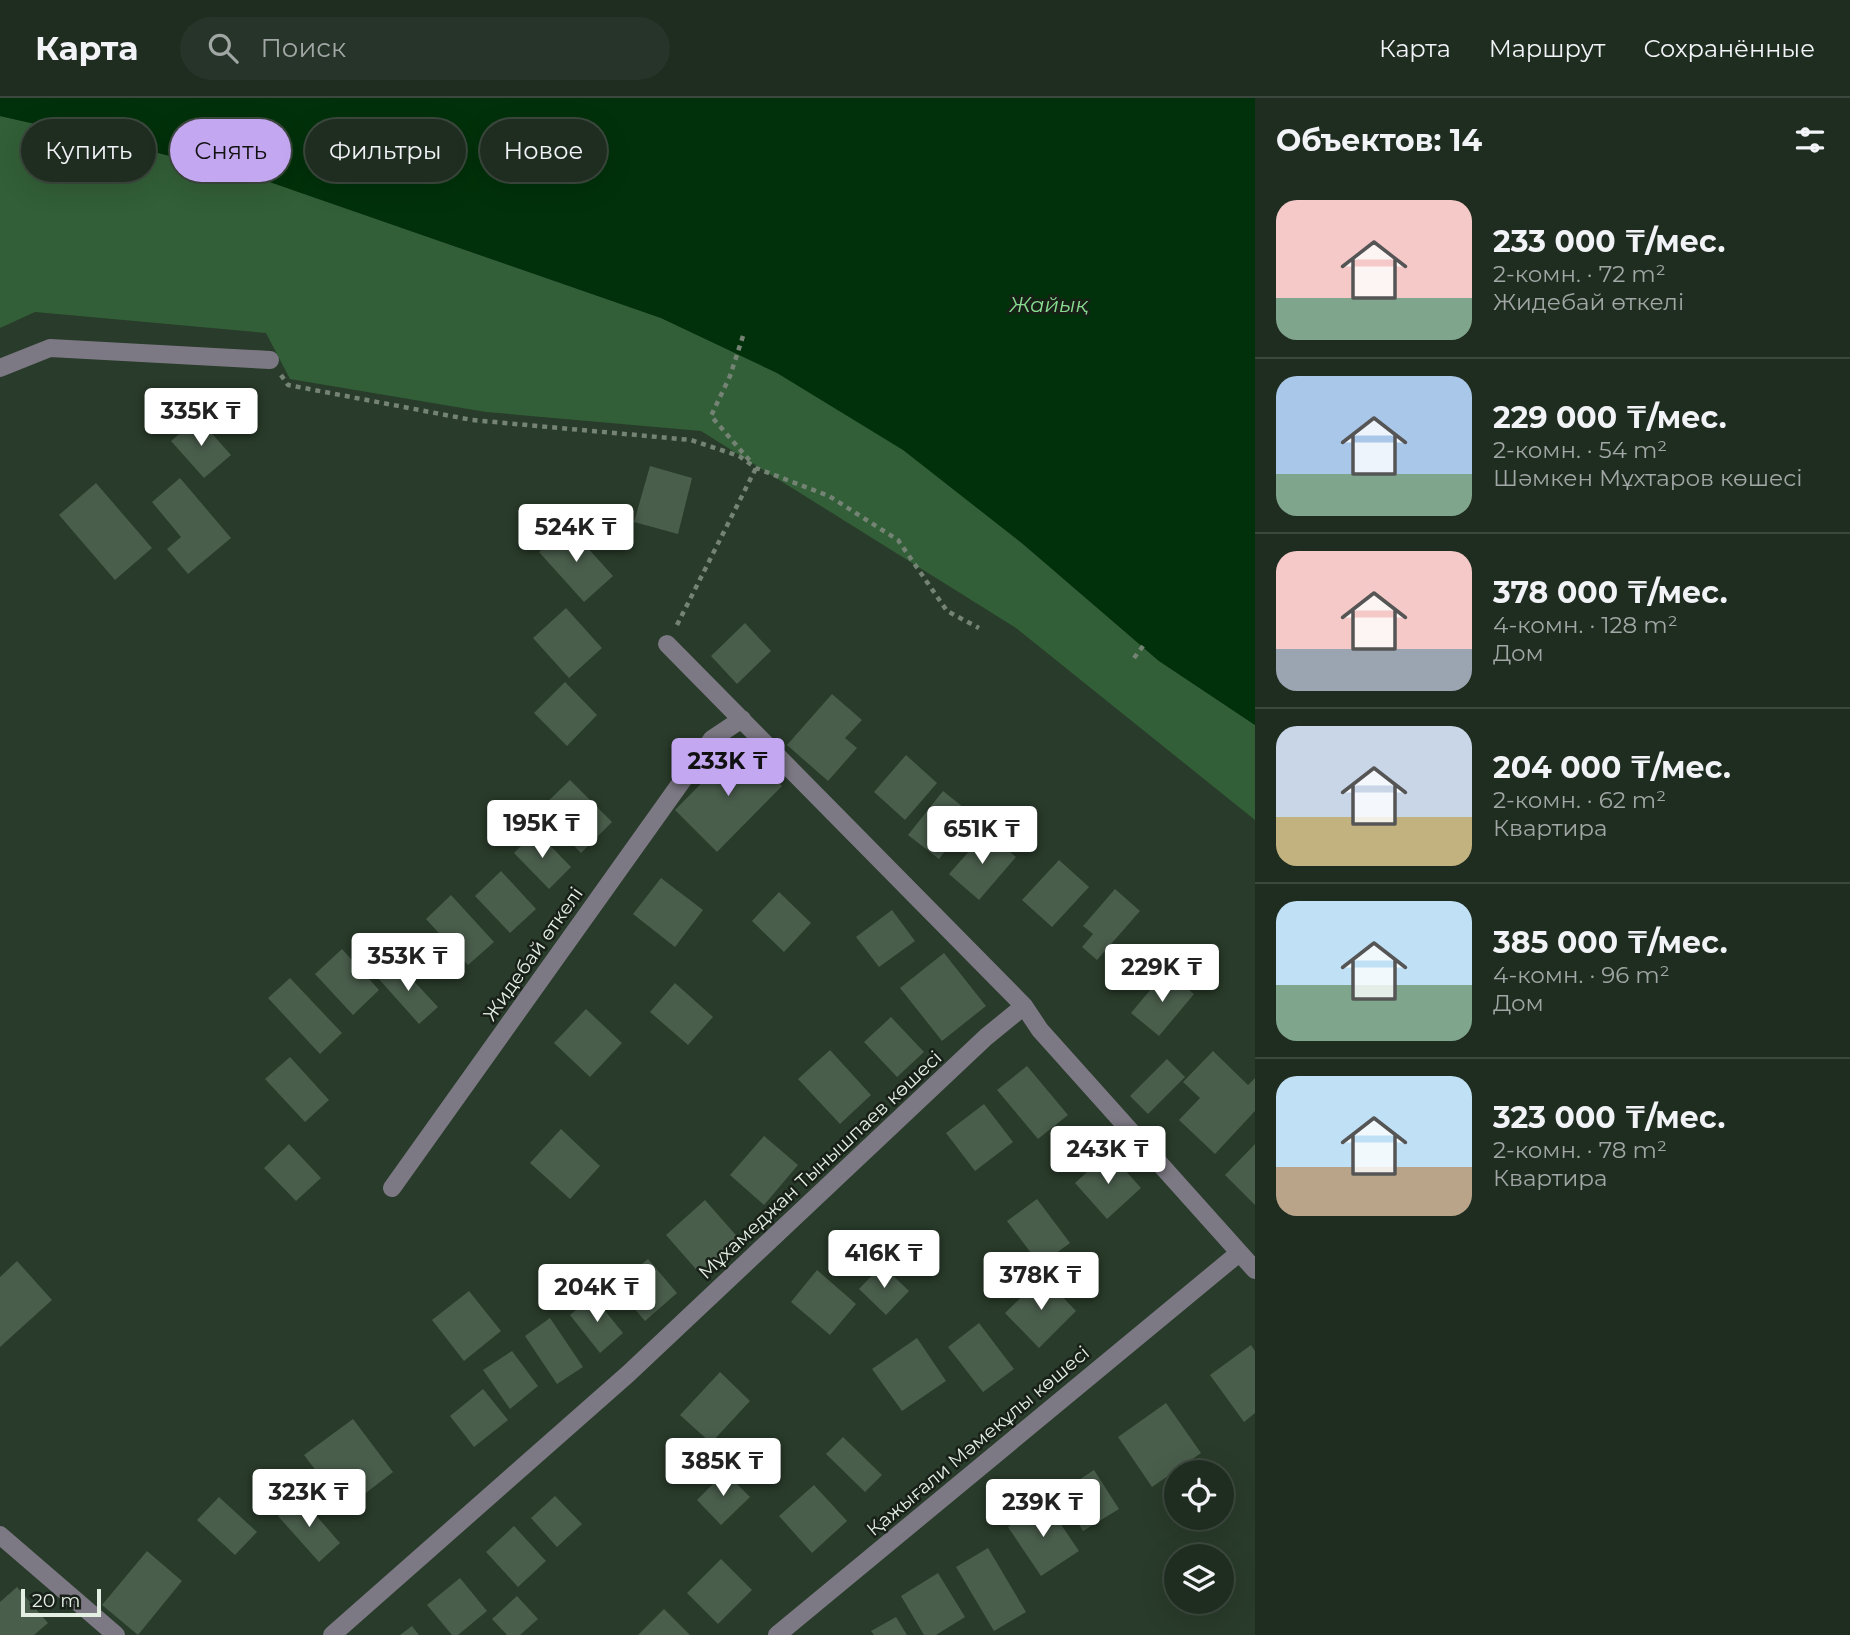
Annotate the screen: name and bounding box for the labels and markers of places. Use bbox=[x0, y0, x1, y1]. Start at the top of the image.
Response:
pin: 335K ₸ bbox=[144, 388, 258, 448]
pin: 524K ₸ bbox=[519, 504, 633, 564]
pin: 233K ₸ bbox=[671, 738, 785, 798]
pin: 195K ₸ bbox=[485, 800, 599, 860]
pin: 651K ₸ bbox=[925, 806, 1039, 866]
pin: 353K ₸ bbox=[351, 934, 465, 993]
pin: 229K ₸ bbox=[1105, 944, 1219, 1004]
pin: 243K ₸ bbox=[1051, 1126, 1165, 1186]
pin: 416K ₸ bbox=[827, 1230, 941, 1290]
pin: 378K ₸ bbox=[984, 1252, 1098, 1312]
pin: 204K ₸ bbox=[540, 1264, 654, 1324]
pin: 385K ₸ bbox=[666, 1438, 780, 1498]
pin: 323K ₸ bbox=[252, 1470, 366, 1529]
pin: 239K ₸ bbox=[986, 1480, 1100, 1539]

